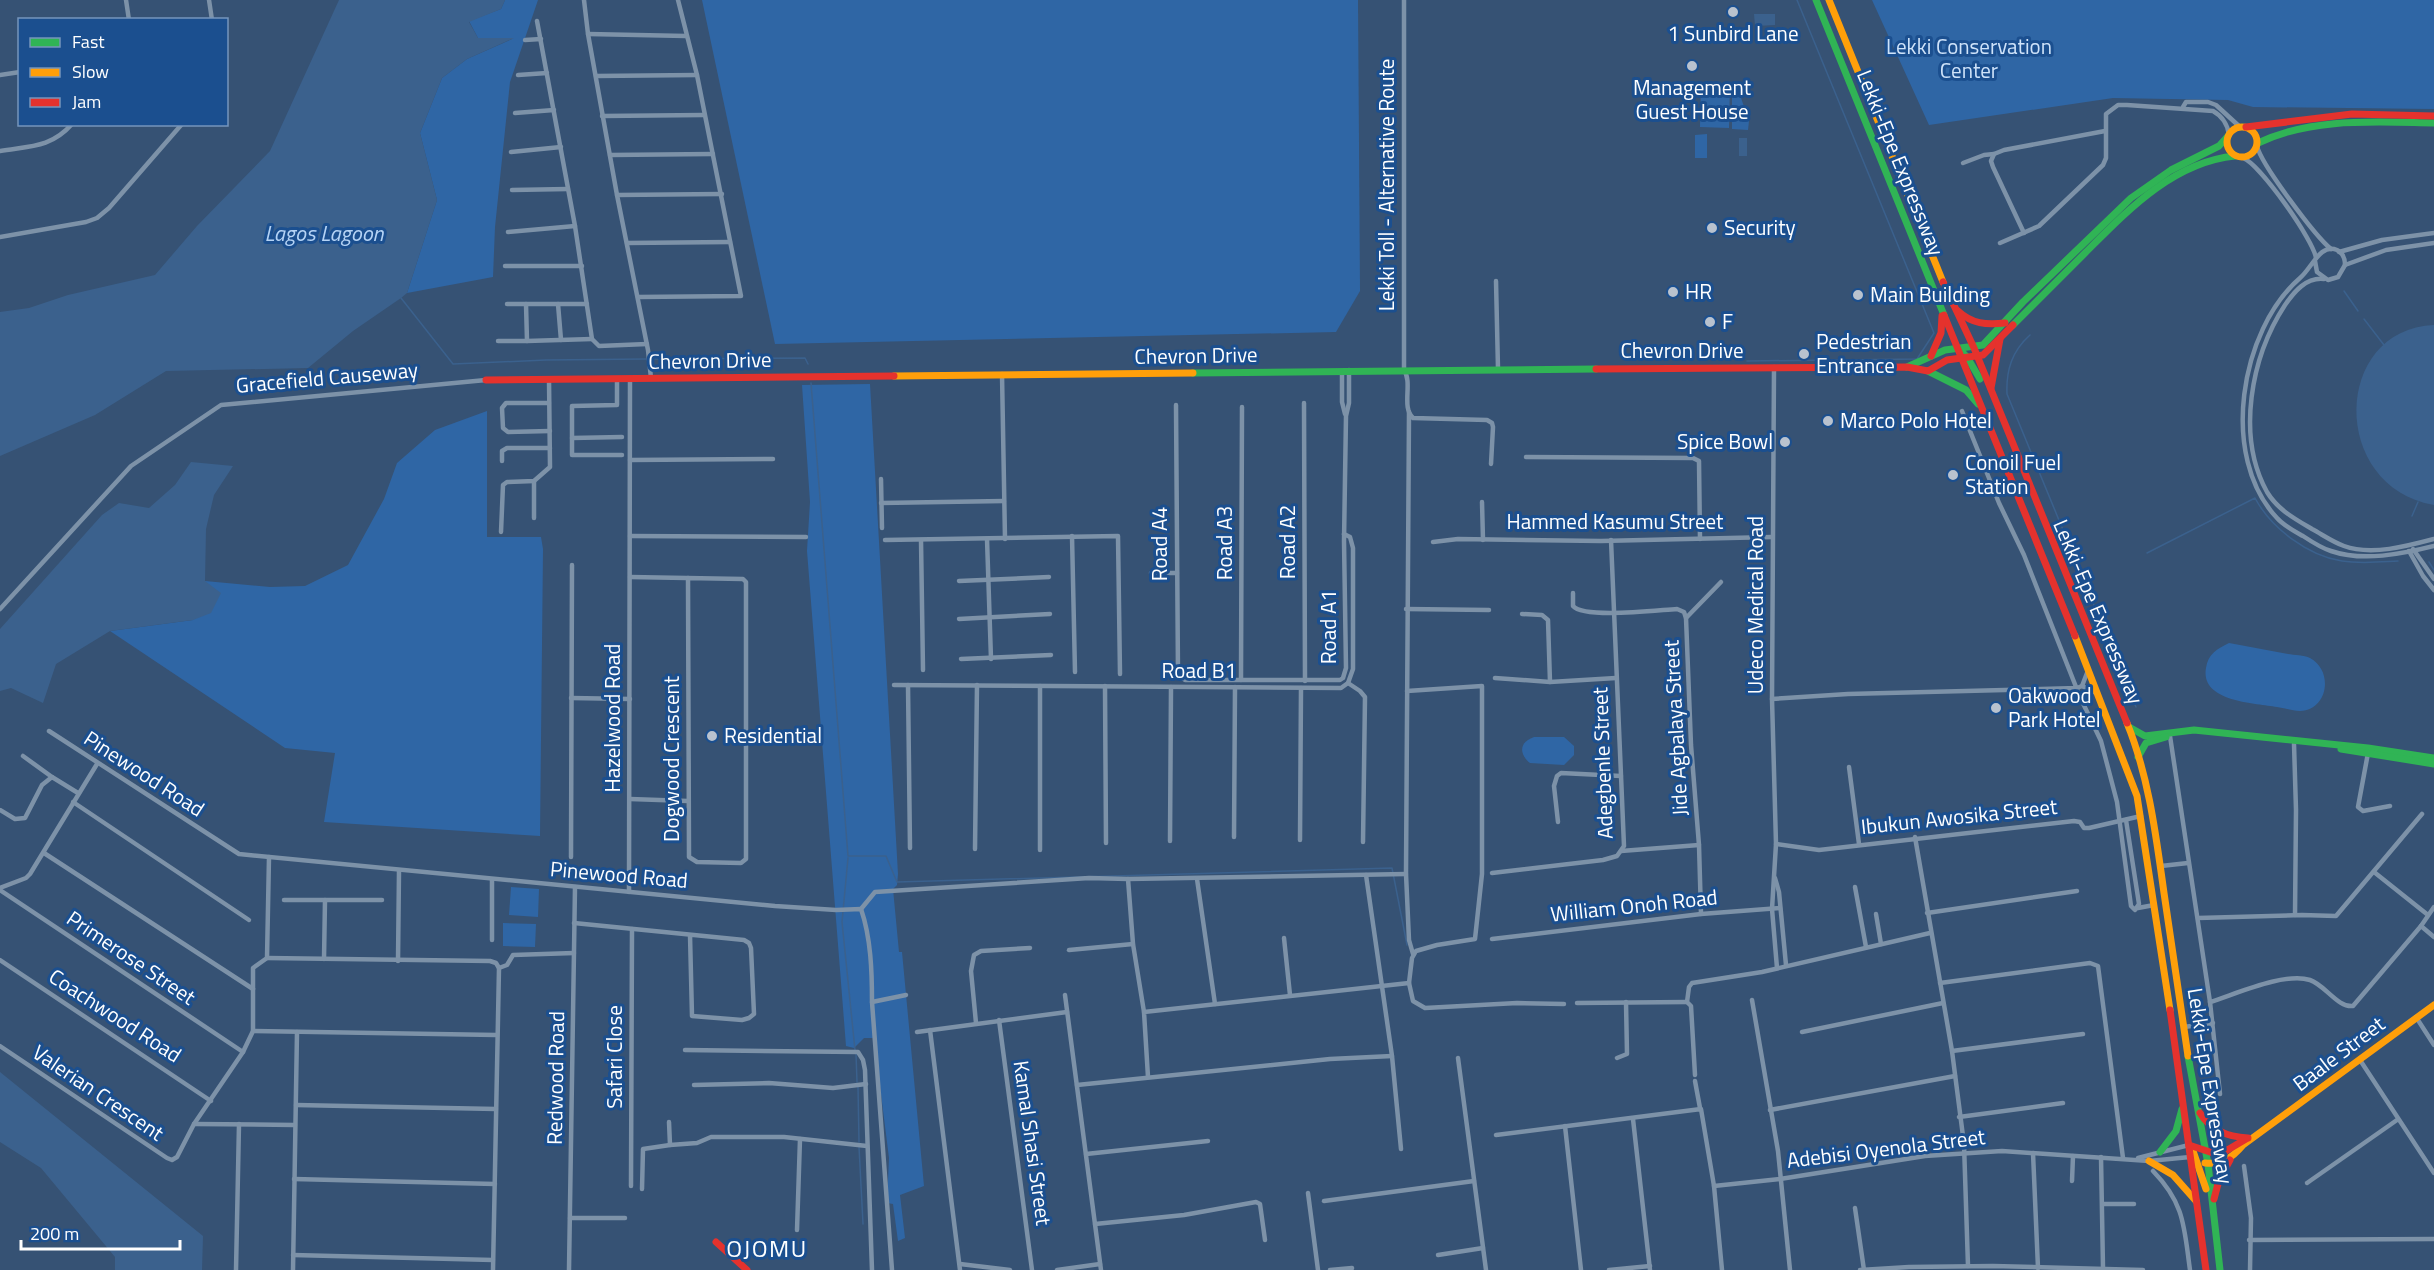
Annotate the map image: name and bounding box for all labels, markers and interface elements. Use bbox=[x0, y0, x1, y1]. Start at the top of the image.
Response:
marker: 1 Sunbird Lane bbox=[1726, 5, 1740, 19]
place label: 1 Sunbird Lane bbox=[1667, 17, 1799, 49]
legend bbox=[18, 18, 228, 126]
text: Fast bbox=[72, 28, 105, 55]
park label: Lekki Conservation Center bbox=[1886, 30, 2052, 86]
text: Slow bbox=[72, 58, 109, 85]
street label: Lekki Toll - Alternative Route bbox=[1370, 59, 1402, 311]
marker: Management Guest House bbox=[1685, 59, 1699, 73]
street label: Lekki-Epe Expressway bbox=[1849, 65, 1953, 260]
place label: Management Guest House bbox=[1633, 71, 1752, 127]
text: Jam bbox=[72, 88, 101, 115]
place label: Security bbox=[1724, 211, 1796, 243]
water label: Lagos Lagoon bbox=[264, 216, 385, 250]
marker: Security bbox=[1705, 221, 1719, 235]
place label: HR bbox=[1685, 275, 1712, 307]
place label: Main Building bbox=[1870, 278, 1990, 310]
marker: HR bbox=[1666, 285, 1680, 299]
marker: Main Building bbox=[1851, 288, 1865, 302]
place label: F bbox=[1722, 305, 1733, 337]
marker: F bbox=[1703, 315, 1717, 329]
place label: Pedestrian Entrance bbox=[1816, 325, 1912, 381]
street label: Chevron Drive bbox=[1620, 334, 1744, 366]
street label: Chevron Drive bbox=[1134, 338, 1258, 372]
street label: Chevron Drive bbox=[648, 343, 772, 377]
marker: Pedestrian Entrance bbox=[1797, 347, 1811, 361]
street label: Gracefield Causeway bbox=[234, 353, 419, 401]
place label: Marco Polo Hotel bbox=[1840, 404, 1992, 436]
marker: Marco Polo Hotel bbox=[1821, 414, 1835, 428]
place label: Spice Bowl bbox=[1677, 425, 1773, 457]
marker: Spice Bowl bbox=[1778, 435, 1792, 449]
place label: Conoil Fuel Station bbox=[1965, 446, 2061, 502]
marker: Conoil Fuel Station bbox=[1946, 468, 1960, 482]
street label: Road A2 bbox=[1271, 505, 1303, 579]
street label: Hammed Kasumu Street bbox=[1507, 505, 1724, 537]
street label: Road A3 bbox=[1208, 506, 1240, 580]
street label: Road A4 bbox=[1143, 507, 1175, 581]
street label: Lekki-Epe Expressway bbox=[2045, 514, 2152, 709]
street label: Udeco Medical Road bbox=[1739, 516, 1771, 694]
street label: Road A1 bbox=[1312, 590, 1344, 664]
street label: Jide Agbalaya Street bbox=[1654, 639, 1696, 817]
street label: Hazelwood Road bbox=[596, 644, 628, 792]
street label: Road B1 bbox=[1162, 654, 1236, 686]
street label: Dogwood Crescent bbox=[655, 675, 687, 842]
place label: Oakwood Park Hotel bbox=[2008, 679, 2101, 735]
street label: Adegbenle Street bbox=[1583, 686, 1621, 840]
marker: Oakwood Park Hotel bbox=[1989, 701, 2003, 715]
place label: Residential bbox=[724, 719, 822, 751]
street label: Pinewood Road bbox=[78, 722, 211, 824]
marker: Residential bbox=[705, 729, 719, 743]
street label: Ibukun Awosika Street bbox=[1859, 790, 2059, 842]
street label: Pinewood Road bbox=[549, 852, 689, 896]
street label: William Onoh Road bbox=[1549, 880, 1719, 930]
street label: Primerose Street bbox=[61, 902, 203, 1013]
street label: Coachwood Road bbox=[43, 960, 188, 1070]
street label: Lekki-Epe Expressway bbox=[2180, 985, 2242, 1186]
street label: Safari Close bbox=[598, 1005, 630, 1109]
street label: Baale Street bbox=[2286, 1007, 2392, 1099]
street label: Redwood Road bbox=[538, 1011, 572, 1145]
street label: Valerian Crescent bbox=[26, 1036, 171, 1149]
street label: Kamal Shasi Street bbox=[1006, 1058, 1060, 1228]
street label: Adebisi Oyenola Street bbox=[1785, 1120, 1988, 1176]
scale bar bbox=[21, 1213, 180, 1251]
text: 200 m bbox=[30, 1220, 79, 1247]
district label: OJOMU bbox=[726, 1230, 808, 1266]

